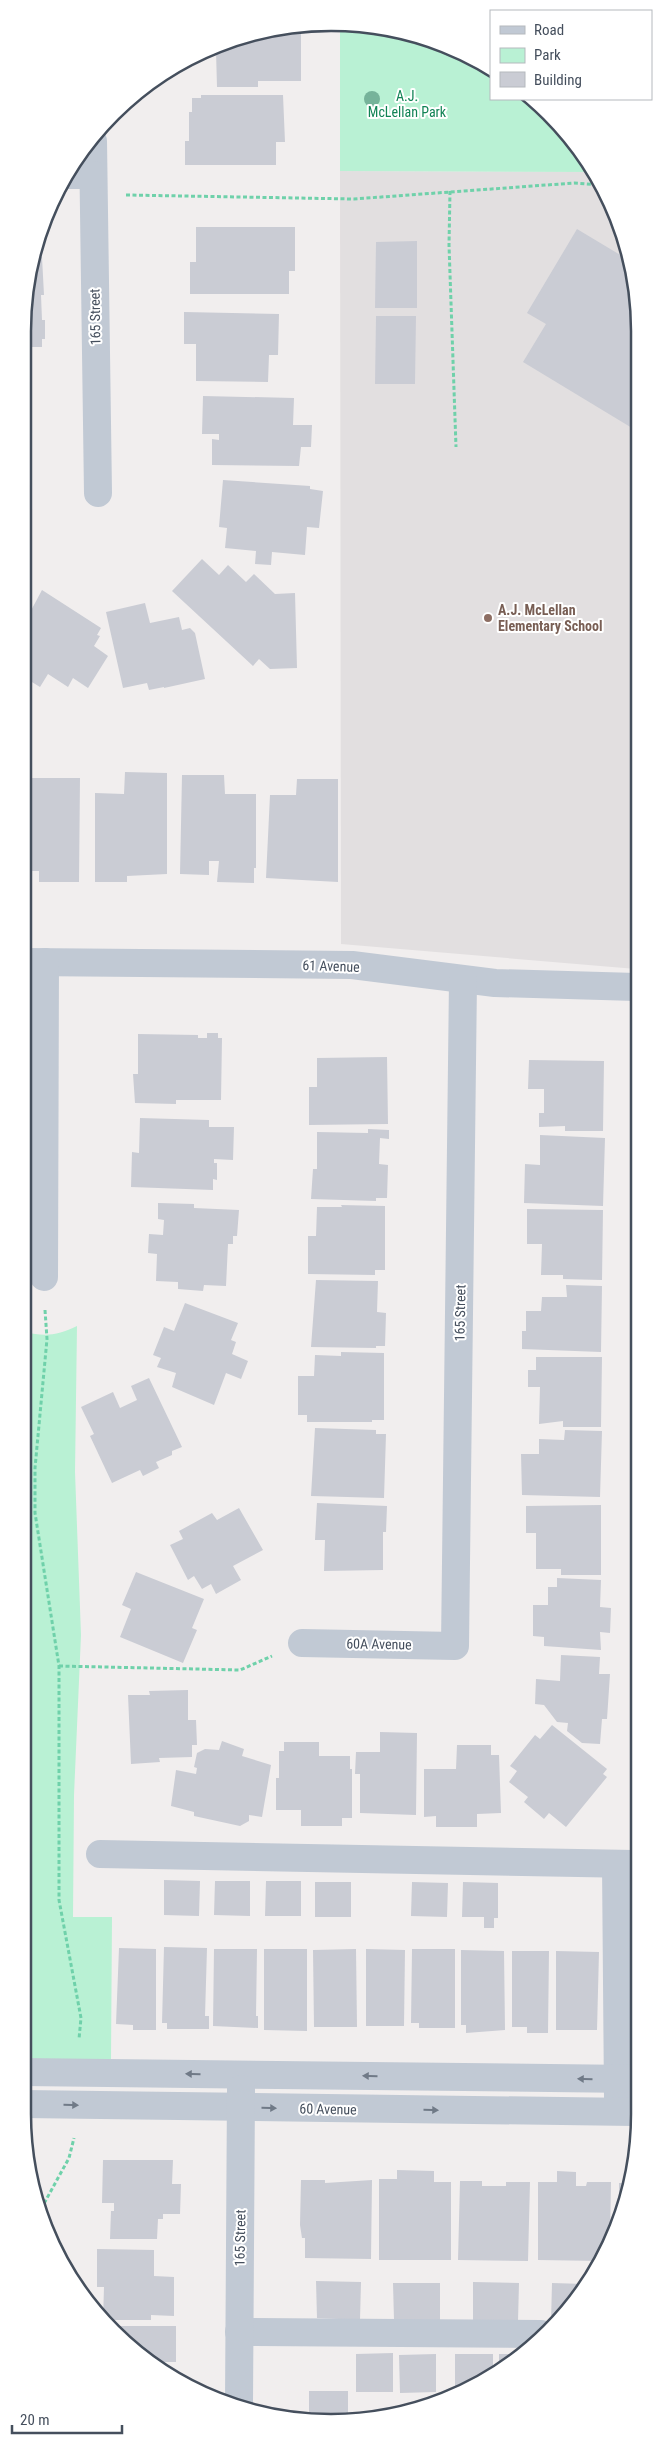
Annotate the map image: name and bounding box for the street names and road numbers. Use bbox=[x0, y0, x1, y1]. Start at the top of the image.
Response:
street label: 165 Street bbox=[87, 288, 103, 346]
street label: 61 Avenue bbox=[302, 957, 360, 975]
street label: 165 Street bbox=[452, 1284, 468, 1342]
street label: 60A Avenue bbox=[346, 1635, 412, 1653]
street label: 60 Avenue bbox=[299, 2101, 357, 2118]
street label: 165 Street bbox=[232, 2209, 248, 2267]

